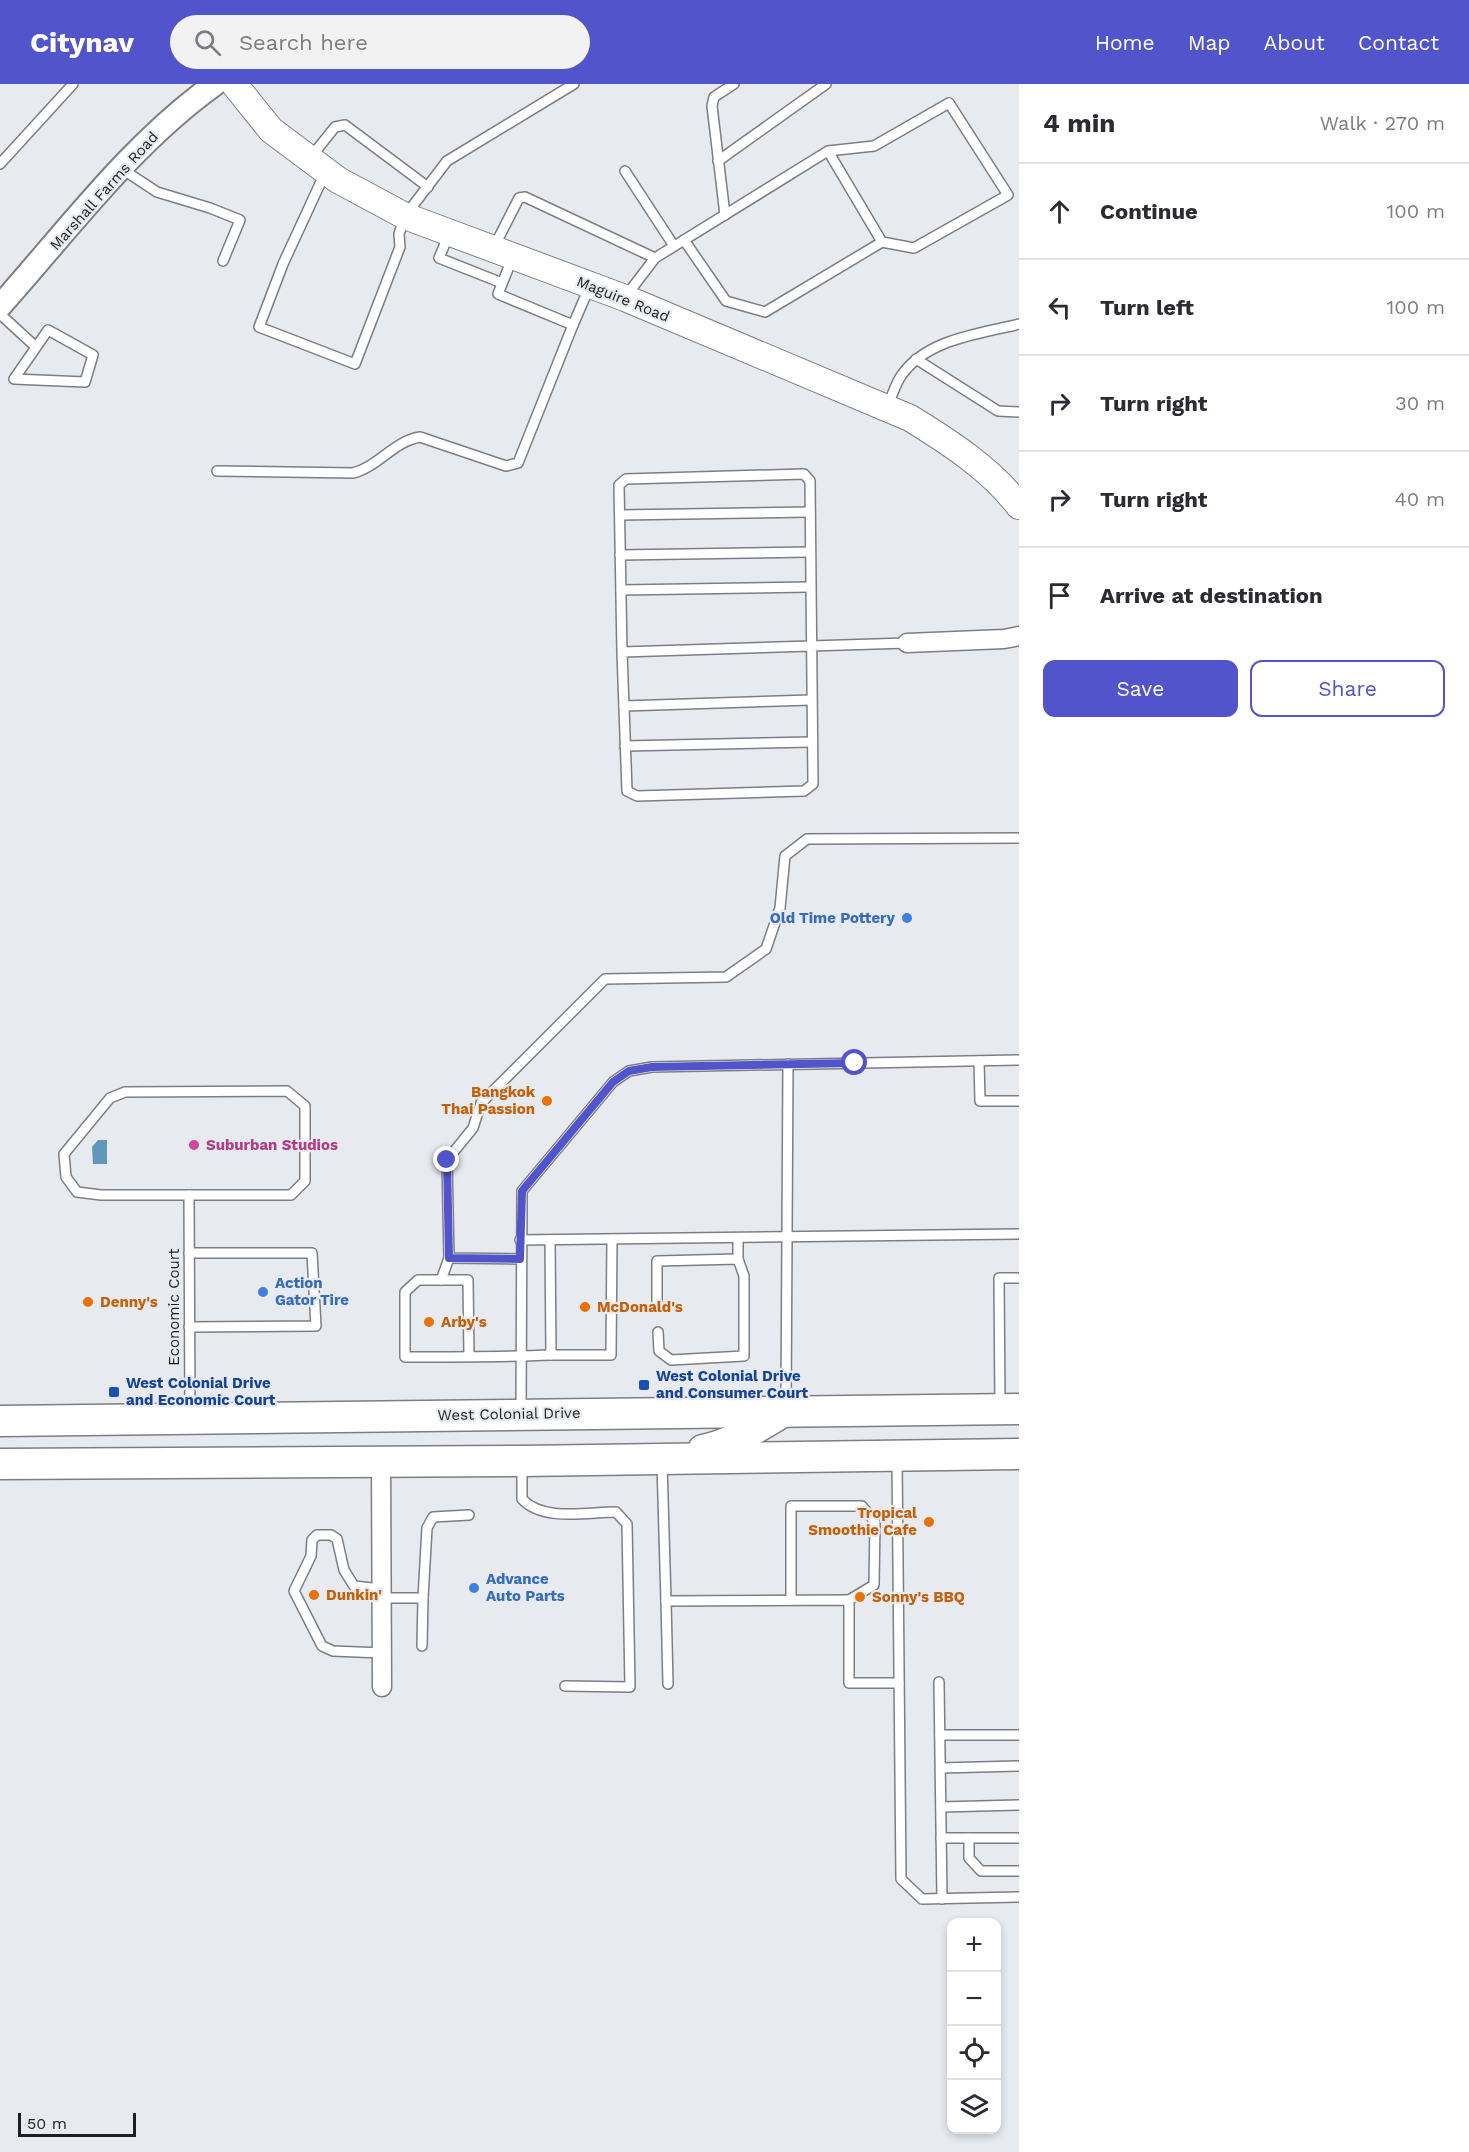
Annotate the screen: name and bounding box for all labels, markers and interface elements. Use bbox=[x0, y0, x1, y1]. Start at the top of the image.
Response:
search box bbox=[170, 15, 590, 69]
text: Citynav bbox=[30, 26, 134, 59]
icon: search bbox=[191, 26, 224, 59]
text: Search here bbox=[239, 30, 368, 55]
text: Home bbox=[1095, 30, 1155, 55]
text: Map bbox=[1188, 30, 1231, 55]
text: About bbox=[1264, 30, 1325, 55]
text: Contact bbox=[1358, 30, 1439, 55]
text: 4 min bbox=[1043, 108, 1115, 138]
text: Walk · 270 m bbox=[1320, 111, 1445, 135]
street label: Marshall Farms Road bbox=[46, 128, 162, 254]
icon: ahead bbox=[1043, 195, 1076, 228]
text: Continue bbox=[1100, 199, 1198, 224]
text: 100 m bbox=[1386, 199, 1445, 223]
street label: Maguire Road bbox=[574, 272, 672, 326]
icon: left bbox=[1043, 291, 1076, 324]
text: Turn left bbox=[1100, 295, 1194, 320]
text: 100 m bbox=[1386, 295, 1445, 319]
icon: right bbox=[1043, 387, 1076, 420]
text: Turn right bbox=[1100, 391, 1207, 416]
text: 30 m bbox=[1395, 391, 1445, 415]
icon: right bbox=[1043, 483, 1076, 516]
text: Turn right bbox=[1100, 487, 1207, 512]
text: 40 m bbox=[1394, 487, 1445, 511]
icon: arrive bbox=[1043, 579, 1076, 612]
text: Arrive at destination bbox=[1100, 583, 1323, 608]
button: Save bbox=[1043, 660, 1238, 717]
button: Share bbox=[1250, 660, 1445, 717]
place label: Old Time Pottery bbox=[770, 909, 896, 927]
marker: Old Time Pottery bbox=[900, 911, 914, 925]
route start bbox=[841, 1049, 867, 1075]
place label: Bangkok Thai Passion bbox=[441, 1083, 536, 1118]
marker: Bangkok Thai Passion bbox=[540, 1094, 554, 1108]
place label: Suburban Studios bbox=[206, 1136, 338, 1154]
marker: Suburban Studios bbox=[187, 1138, 201, 1152]
route end bbox=[433, 1146, 459, 1172]
street label: Economic Court bbox=[165, 1248, 183, 1366]
place label: Action Gator Tire bbox=[275, 1274, 349, 1309]
marker: Action Gator Tire bbox=[256, 1285, 270, 1299]
place label: Denny's bbox=[100, 1293, 158, 1311]
marker: Denny's bbox=[81, 1295, 95, 1309]
place label: McDonald's bbox=[597, 1298, 683, 1316]
marker: McDonald's bbox=[578, 1300, 592, 1314]
place label: Arby's bbox=[441, 1313, 487, 1331]
marker: Arby's bbox=[422, 1315, 436, 1329]
place label: West Colonial Drive and Consumer Court bbox=[656, 1367, 809, 1402]
place label: West Colonial Drive and Economic Court bbox=[126, 1374, 276, 1409]
marker: West Colonial Drive and Consumer Court bbox=[637, 1378, 651, 1392]
marker: West Colonial Drive and Economic Court bbox=[107, 1385, 121, 1399]
street label: West Colonial Drive bbox=[437, 1404, 581, 1424]
place label: Tropical Smoothie Cafe bbox=[808, 1504, 917, 1539]
marker: Tropical Smoothie Cafe bbox=[922, 1515, 936, 1529]
place label: Advance Auto Parts bbox=[486, 1570, 565, 1605]
marker: Advance Auto Parts bbox=[467, 1581, 481, 1595]
place label: Dunkin' bbox=[326, 1586, 382, 1604]
marker: Dunkin' bbox=[307, 1588, 321, 1602]
place label: Sonny's BBQ bbox=[872, 1588, 965, 1606]
marker: Sonny's BBQ bbox=[853, 1590, 867, 1604]
map controls bbox=[947, 1918, 1001, 2134]
button: + bbox=[947, 1918, 1001, 1972]
button: − bbox=[947, 1972, 1001, 2026]
button: locate bbox=[947, 2026, 1001, 2080]
button: layers bbox=[947, 2080, 1001, 2134]
scale bar bbox=[18, 2110, 136, 2138]
text: 50 m bbox=[27, 2114, 67, 2133]

